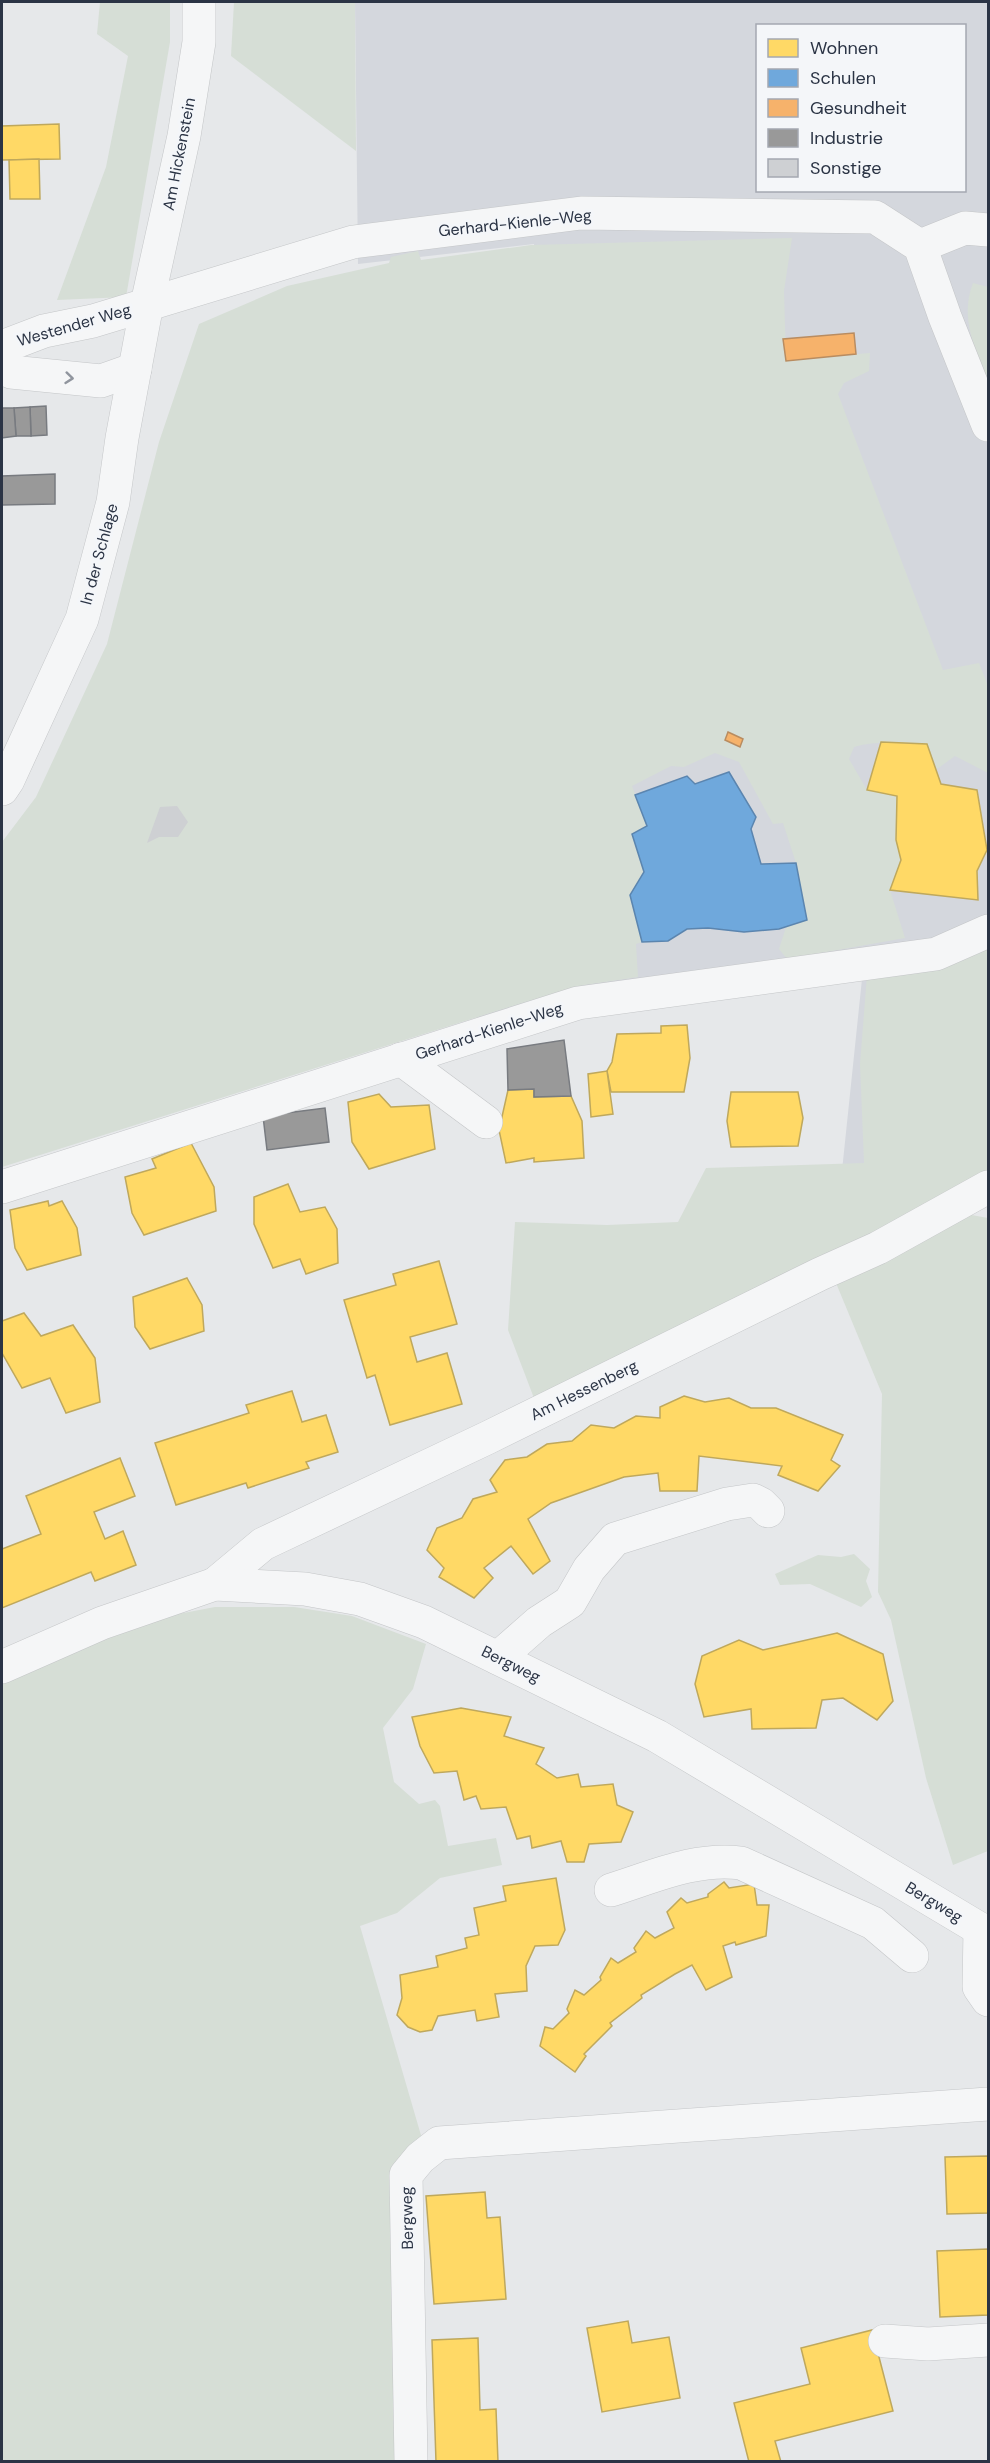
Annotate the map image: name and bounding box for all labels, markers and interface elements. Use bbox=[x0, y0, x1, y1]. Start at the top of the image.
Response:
legend bbox=[756, 24, 966, 192]
text: Wohnen bbox=[810, 36, 878, 60]
text: Schulen bbox=[810, 66, 876, 90]
street label: Am Hickenstein bbox=[158, 96, 200, 212]
text: Gesundheit bbox=[810, 96, 907, 120]
text: Industrie bbox=[810, 126, 883, 150]
text: Sonstige bbox=[810, 156, 881, 180]
street label: Gerhard-Kienle-Weg bbox=[437, 204, 593, 241]
street label: Westender Weg bbox=[15, 299, 134, 351]
one-way arrow bbox=[64, 371, 74, 384]
street label: In der Schlage bbox=[75, 501, 123, 607]
street label: Gerhard-Kienle-Weg bbox=[412, 997, 566, 1065]
street label: Am Hessenberg bbox=[527, 1355, 641, 1425]
street label: Bergweg bbox=[478, 1641, 544, 1687]
street label: Bergweg bbox=[901, 1877, 967, 1927]
street label: Bergweg bbox=[396, 2186, 418, 2250]

